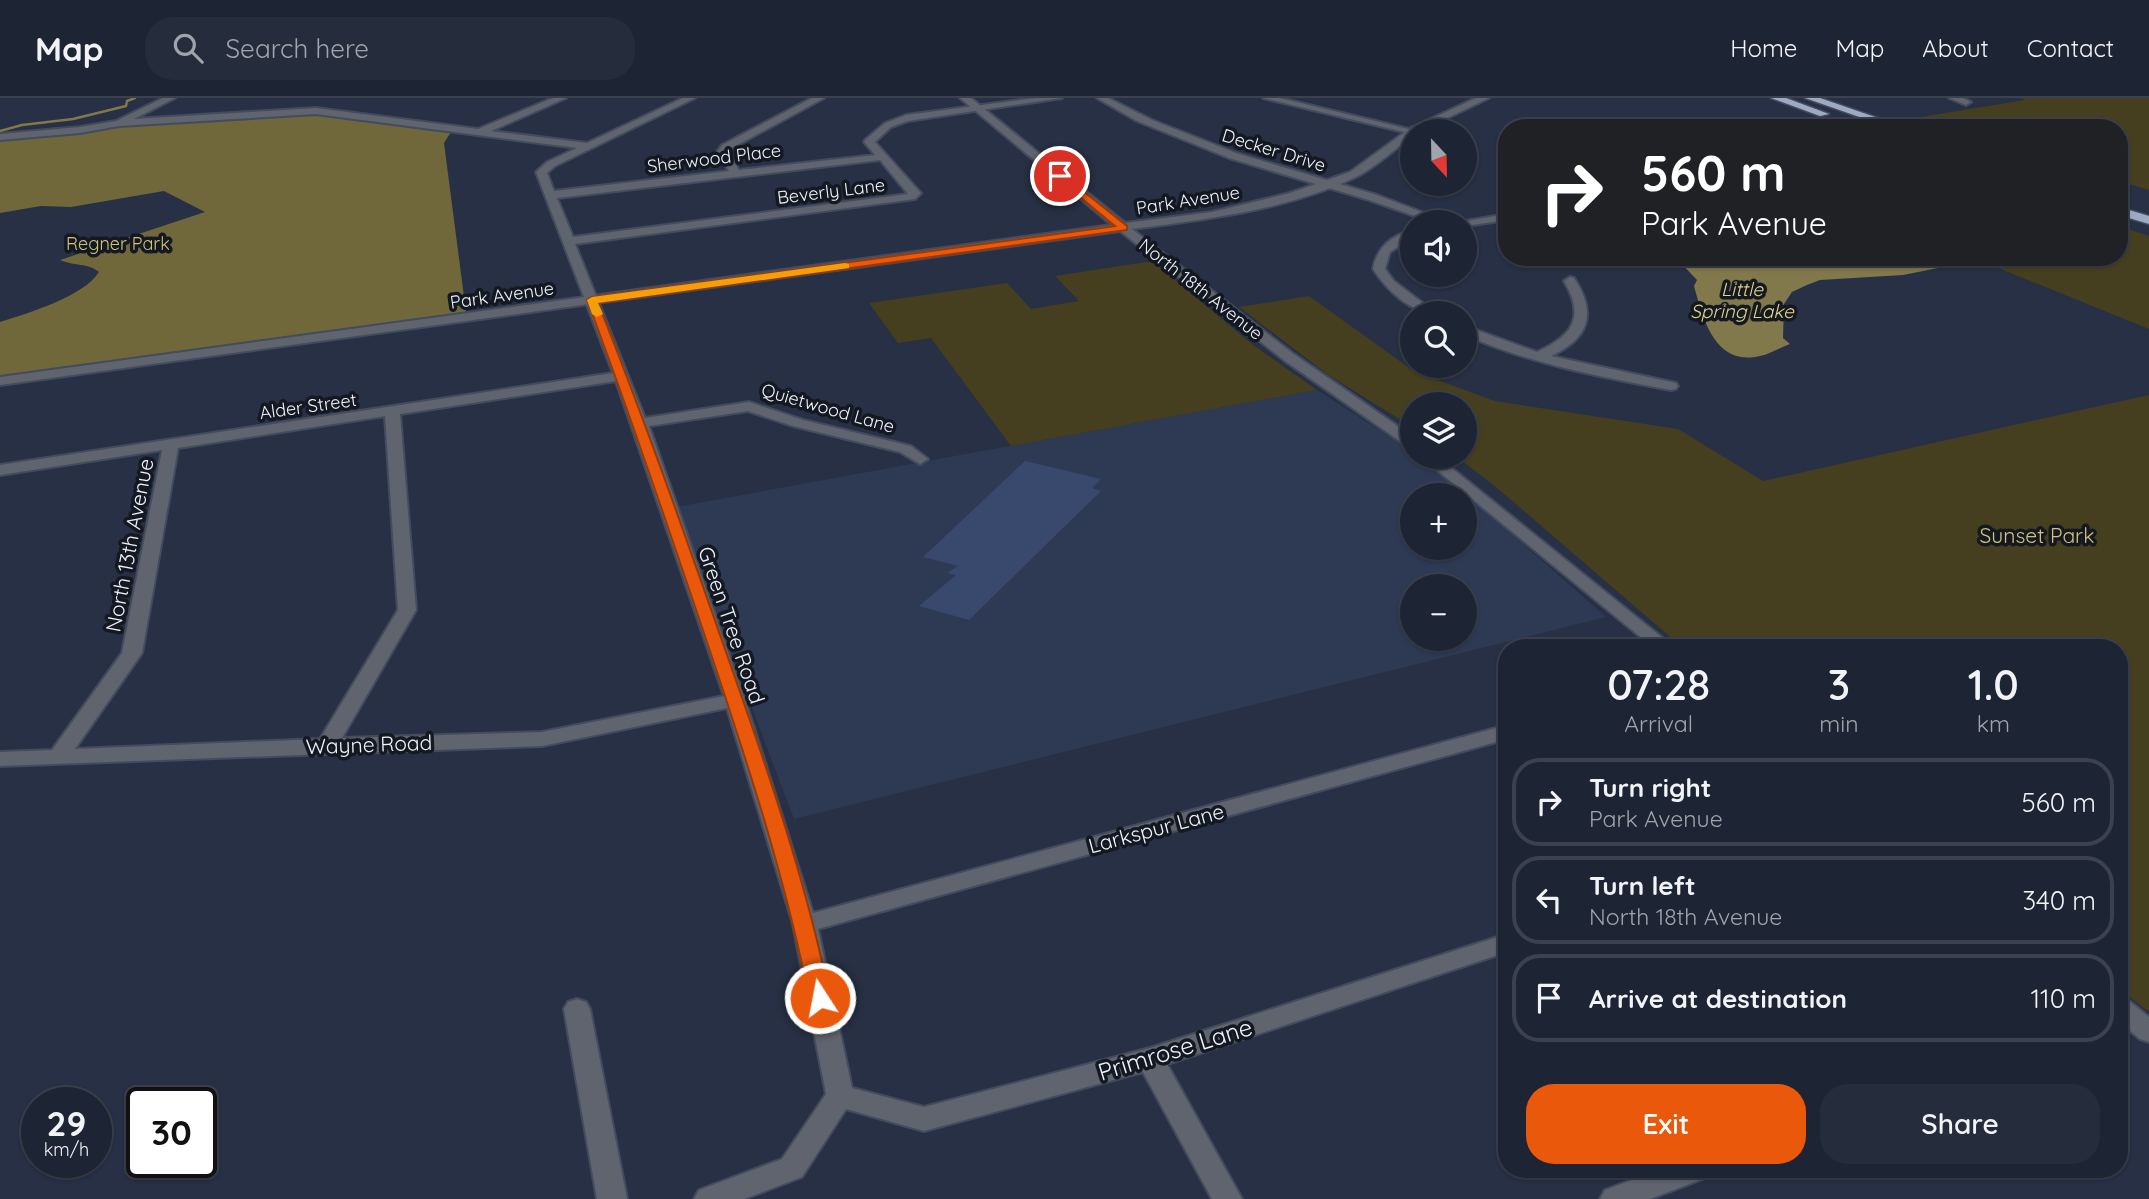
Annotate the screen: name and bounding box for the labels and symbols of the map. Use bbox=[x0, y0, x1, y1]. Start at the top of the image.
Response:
north arrow bbox=[1400, 119, 1477, 196]
street label: Decker Drive bbox=[1219, 123, 1329, 177]
street label: Sherwood Place bbox=[646, 138, 782, 178]
pin bbox=[1030, 146, 1090, 206]
street label: Beverly Lane bbox=[776, 173, 886, 209]
street label: Park Avenue bbox=[1135, 180, 1241, 220]
park label: Regner Park bbox=[66, 232, 170, 255]
street label: North 18th Avenue bbox=[1134, 233, 1268, 345]
street label: Park Avenue bbox=[449, 276, 555, 314]
water label: Little Spring Lake bbox=[1690, 277, 1795, 323]
street label: Quietwood Lane bbox=[759, 378, 897, 438]
street label: Alder Street bbox=[258, 388, 358, 424]
street label: North 13th Avenue bbox=[99, 456, 159, 634]
park label: Sunset Park bbox=[1980, 522, 2094, 548]
street label: Green Tree Road bbox=[693, 543, 771, 707]
street label: Wayne Road bbox=[305, 729, 433, 759]
street label: Larkspur Lane bbox=[1085, 797, 1227, 859]
position arrow bbox=[783, 961, 857, 1035]
street label: Primrose Lane bbox=[1094, 1011, 1256, 1087]
speed limit sign: 30 bbox=[126, 1087, 217, 1178]

